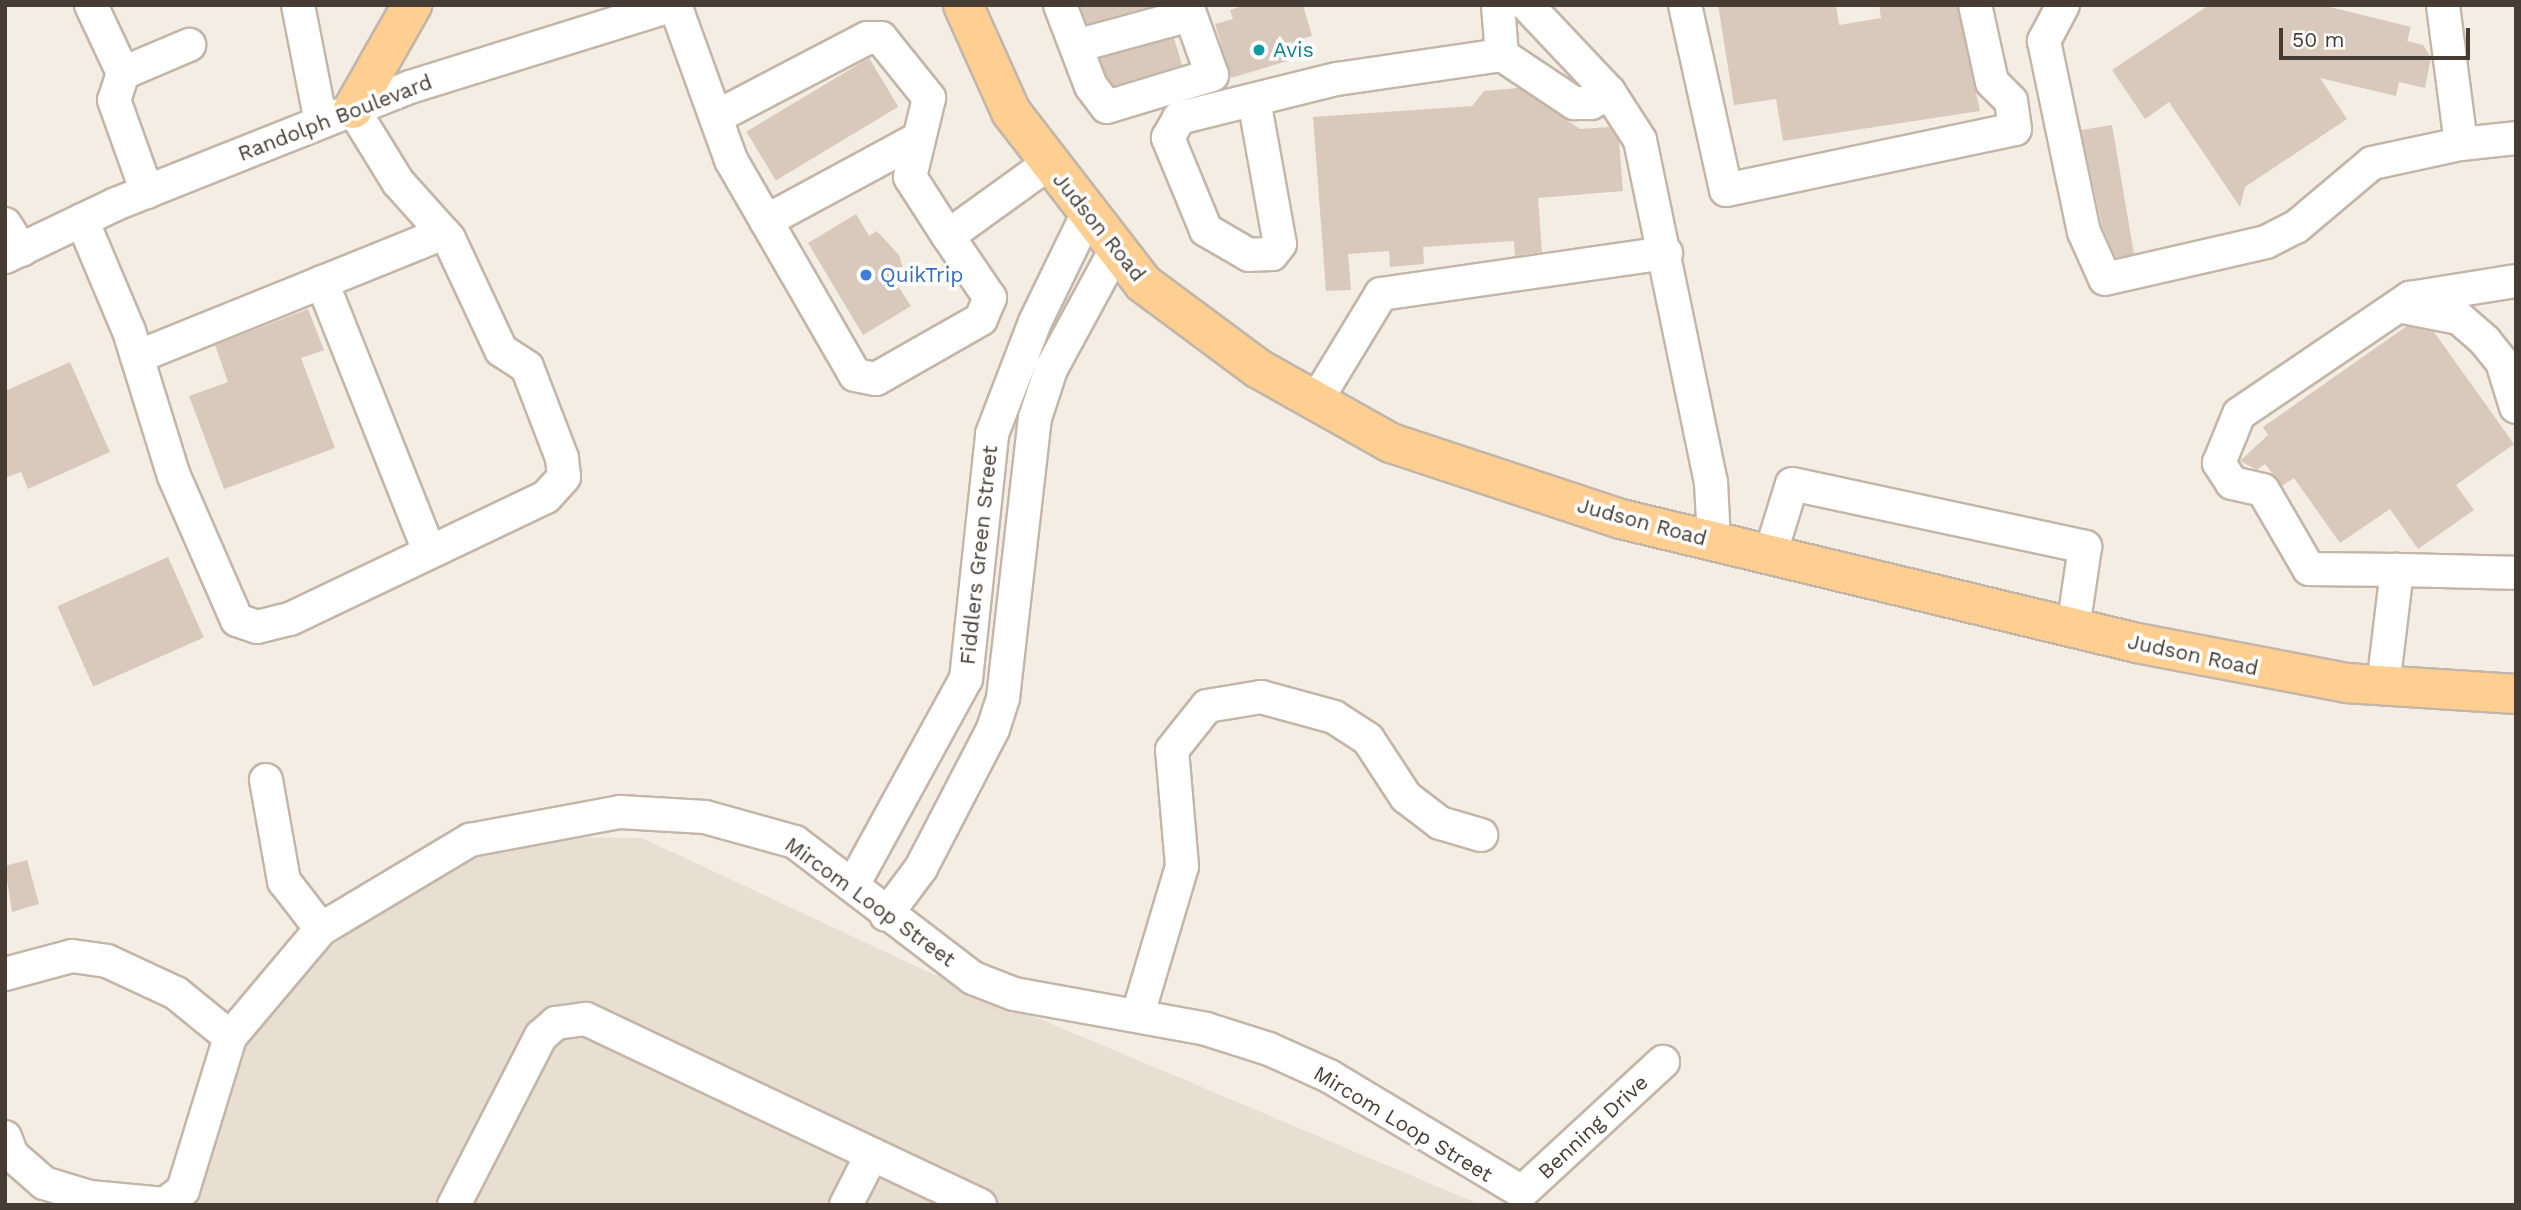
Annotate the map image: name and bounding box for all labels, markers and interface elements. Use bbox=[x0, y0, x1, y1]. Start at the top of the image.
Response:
scale bar bbox=[2283, 14, 2474, 58]
text: 50 m bbox=[2292, 27, 2344, 52]
place label: Avis bbox=[1273, 37, 1314, 63]
marker: Avis bbox=[1251, 42, 1267, 58]
street label: Randolph Boulevard bbox=[234, 69, 436, 167]
street label: Judson Road bbox=[1047, 167, 1151, 287]
place label: QuikTrip bbox=[880, 262, 963, 288]
marker: QuikTrip bbox=[858, 267, 874, 283]
street label: Fiddlers Green Street bbox=[955, 444, 1003, 666]
street label: Judson Road bbox=[1575, 493, 1709, 551]
street label: Judson Road bbox=[2125, 629, 2261, 681]
street label: Mircom Loop Street bbox=[780, 832, 960, 972]
street label: Mircom Loop Street bbox=[1309, 1061, 1497, 1187]
street label: Benning Drive bbox=[1533, 1070, 1653, 1184]

